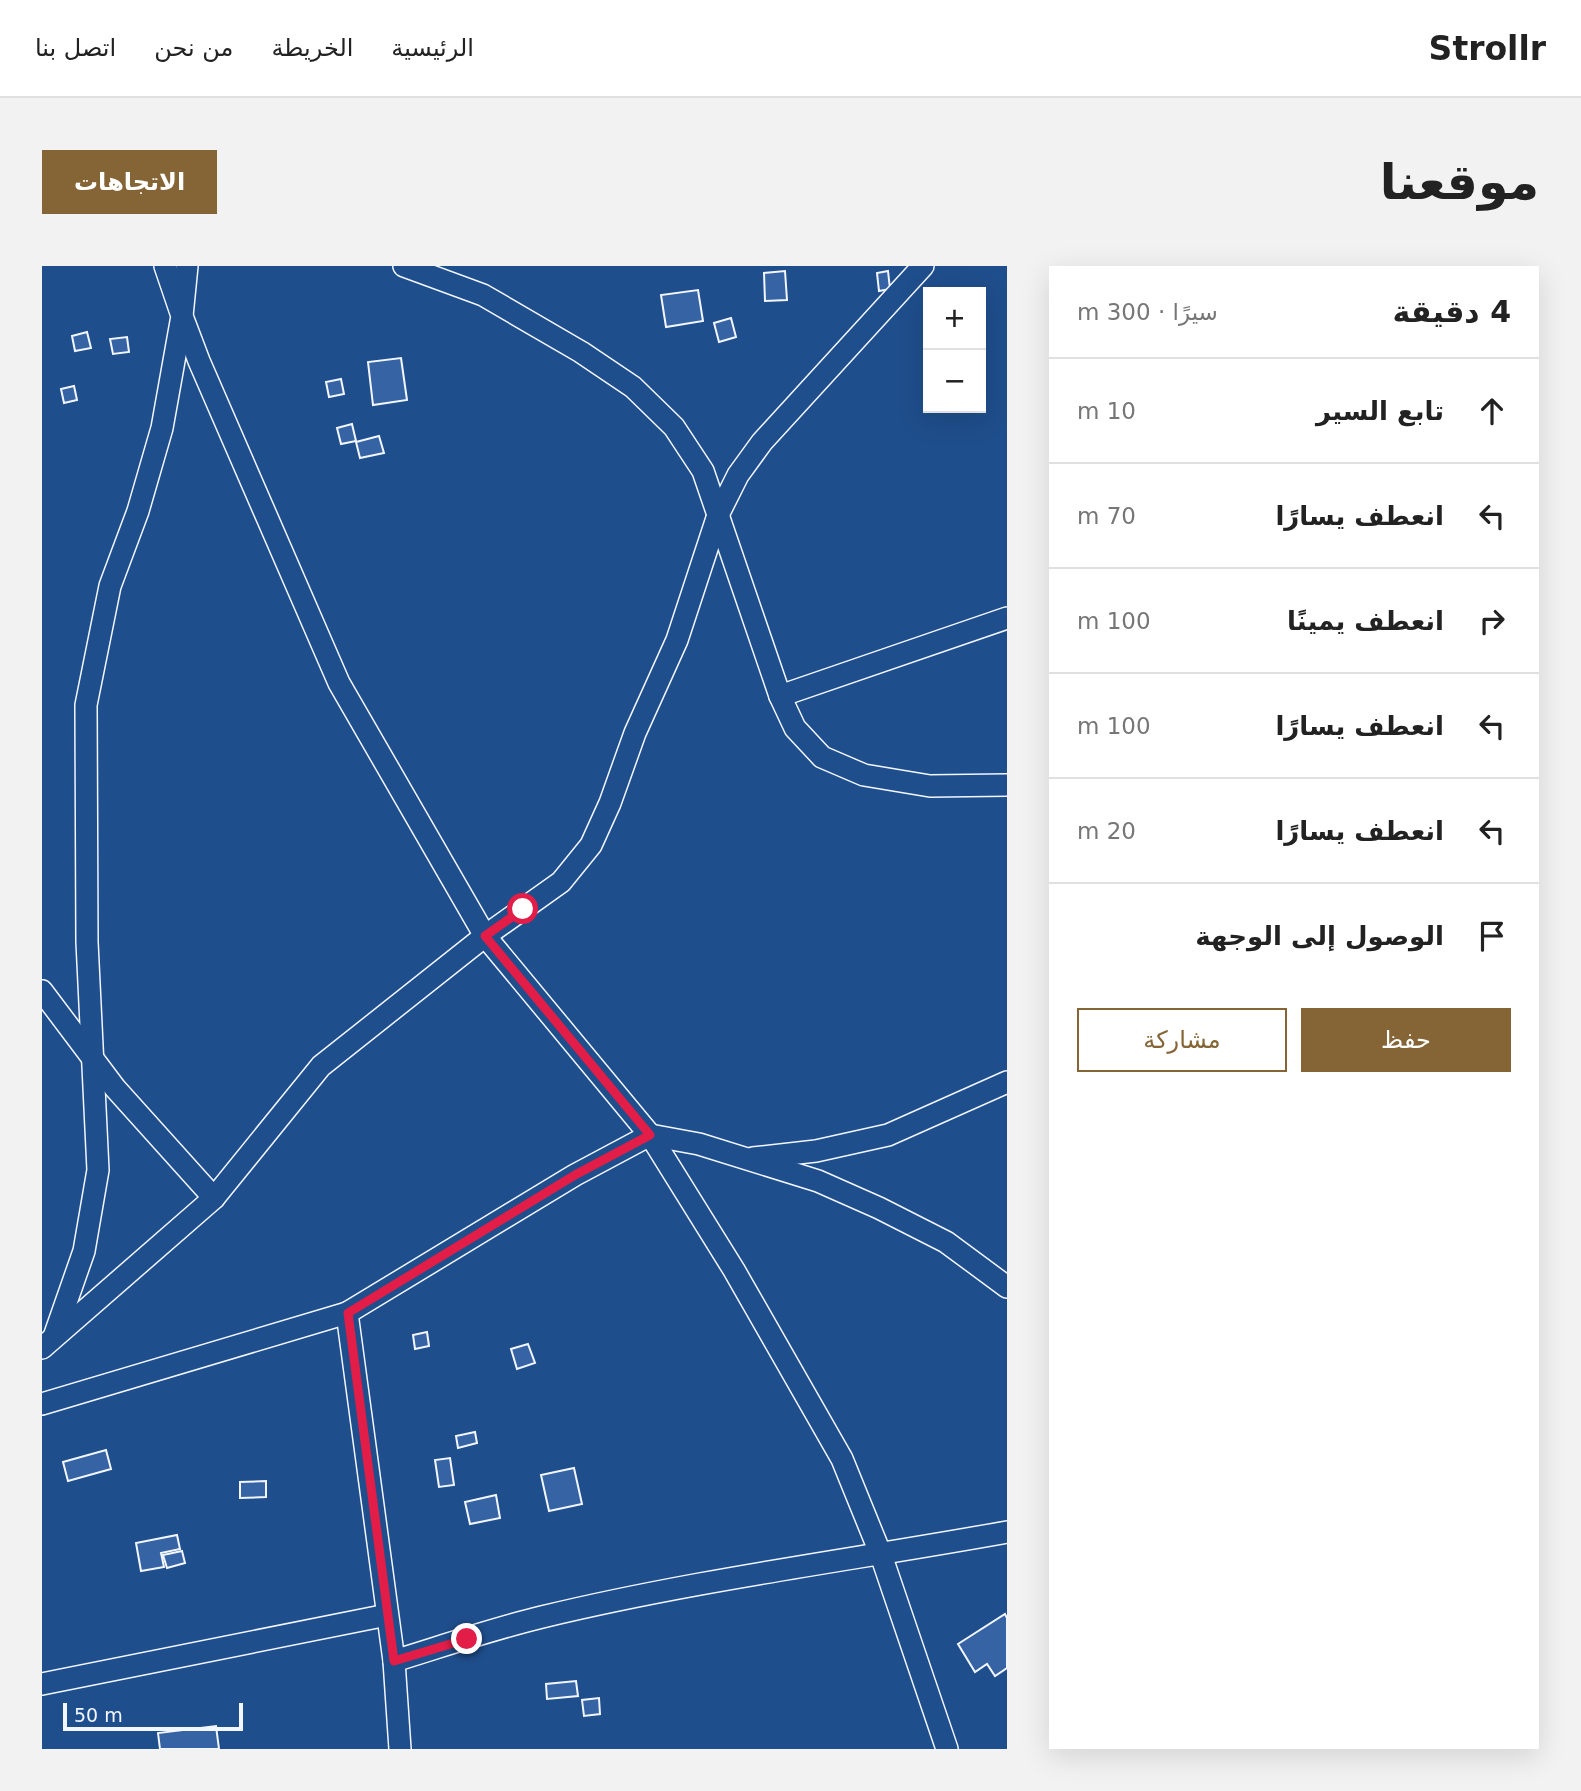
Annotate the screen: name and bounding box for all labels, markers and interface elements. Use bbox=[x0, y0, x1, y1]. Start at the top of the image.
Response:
text: Strollr bbox=[1429, 29, 1546, 68]
text: اتصل بنا bbox=[35, 34, 116, 62]
text: من نحن bbox=[154, 34, 233, 62]
text: الخريطة bbox=[271, 34, 353, 62]
text: الرئيسية bbox=[391, 34, 474, 62]
button: الاتجاهات bbox=[42, 150, 217, 214]
text: موقعنا bbox=[1380, 154, 1539, 211]
map controls bbox=[923, 287, 986, 413]
button: + bbox=[923, 287, 986, 350]
text: 4 دقيقة bbox=[1393, 294, 1511, 329]
text: سيرًا · 300 m bbox=[1077, 299, 1218, 325]
button: − bbox=[923, 350, 986, 413]
icon: ahead bbox=[1473, 392, 1511, 430]
text: تابع السير bbox=[1316, 396, 1444, 426]
text: 10 m bbox=[1077, 398, 1136, 424]
icon: left bbox=[1473, 497, 1511, 535]
text: انعطف يسارًا bbox=[1275, 501, 1444, 531]
text: 70 m bbox=[1077, 503, 1136, 529]
icon: right bbox=[1473, 602, 1511, 640]
text: انعطف يمينًا bbox=[1287, 606, 1444, 636]
text: 100 m bbox=[1077, 608, 1151, 634]
icon: left bbox=[1473, 707, 1511, 745]
text: انعطف يسارًا bbox=[1275, 711, 1444, 741]
text: 100 m bbox=[1077, 713, 1151, 739]
icon: left bbox=[1473, 812, 1511, 850]
text: انعطف يسارًا bbox=[1275, 816, 1444, 846]
text: 20 m bbox=[1077, 818, 1136, 844]
route start bbox=[507, 893, 538, 924]
icon: arrive bbox=[1473, 917, 1511, 955]
text: الوصول إلى الوجهة bbox=[1195, 921, 1444, 951]
button: مشاركة bbox=[1077, 1008, 1287, 1072]
button: حفظ bbox=[1301, 1008, 1511, 1072]
route end bbox=[451, 1623, 482, 1654]
scale bar bbox=[63, 1700, 243, 1732]
text: 50 m bbox=[74, 1704, 123, 1726]

